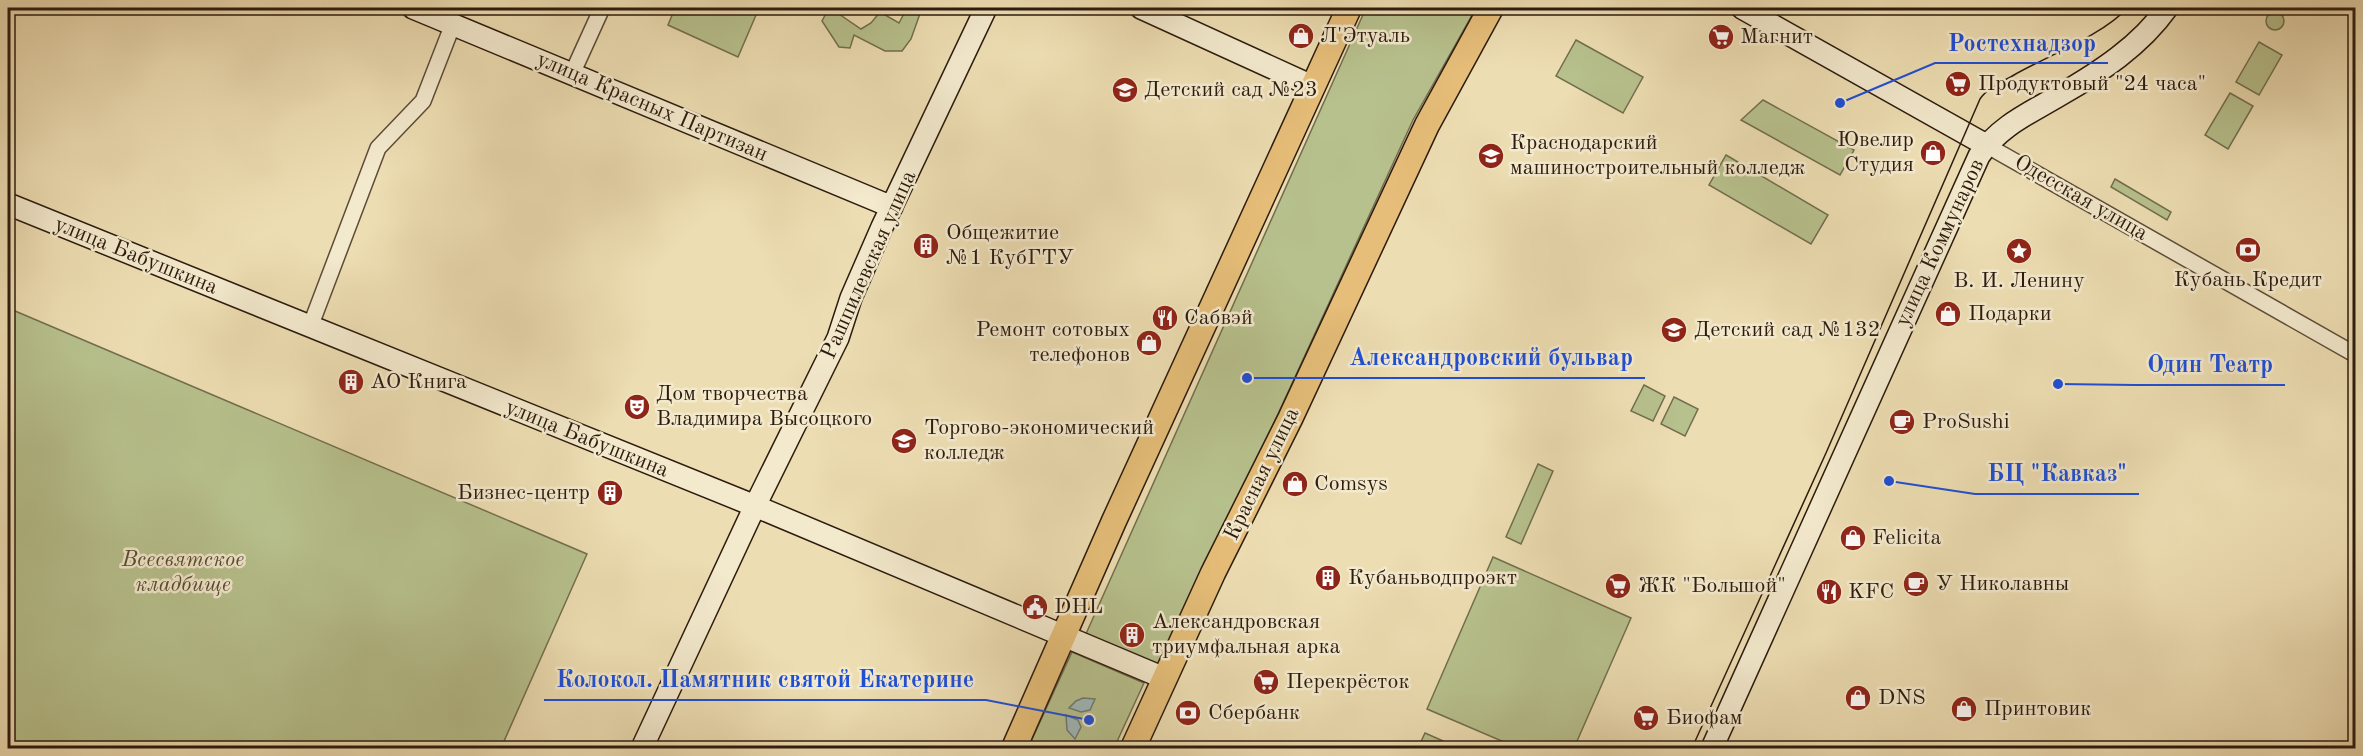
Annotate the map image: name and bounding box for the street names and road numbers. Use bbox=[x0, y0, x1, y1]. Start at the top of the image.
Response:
street label: улица Красных Партизан bbox=[533, 48, 771, 166]
street label: Одесская улица bbox=[2011, 151, 2152, 245]
street label: улица Коммунаров bbox=[1892, 156, 1988, 330]
street label: Рашпилевская улица bbox=[818, 167, 921, 362]
street label: улица Бабушкина bbox=[51, 213, 221, 299]
street label: улица Бабушкина bbox=[502, 396, 672, 482]
street label: Красная улица bbox=[1220, 404, 1304, 544]

